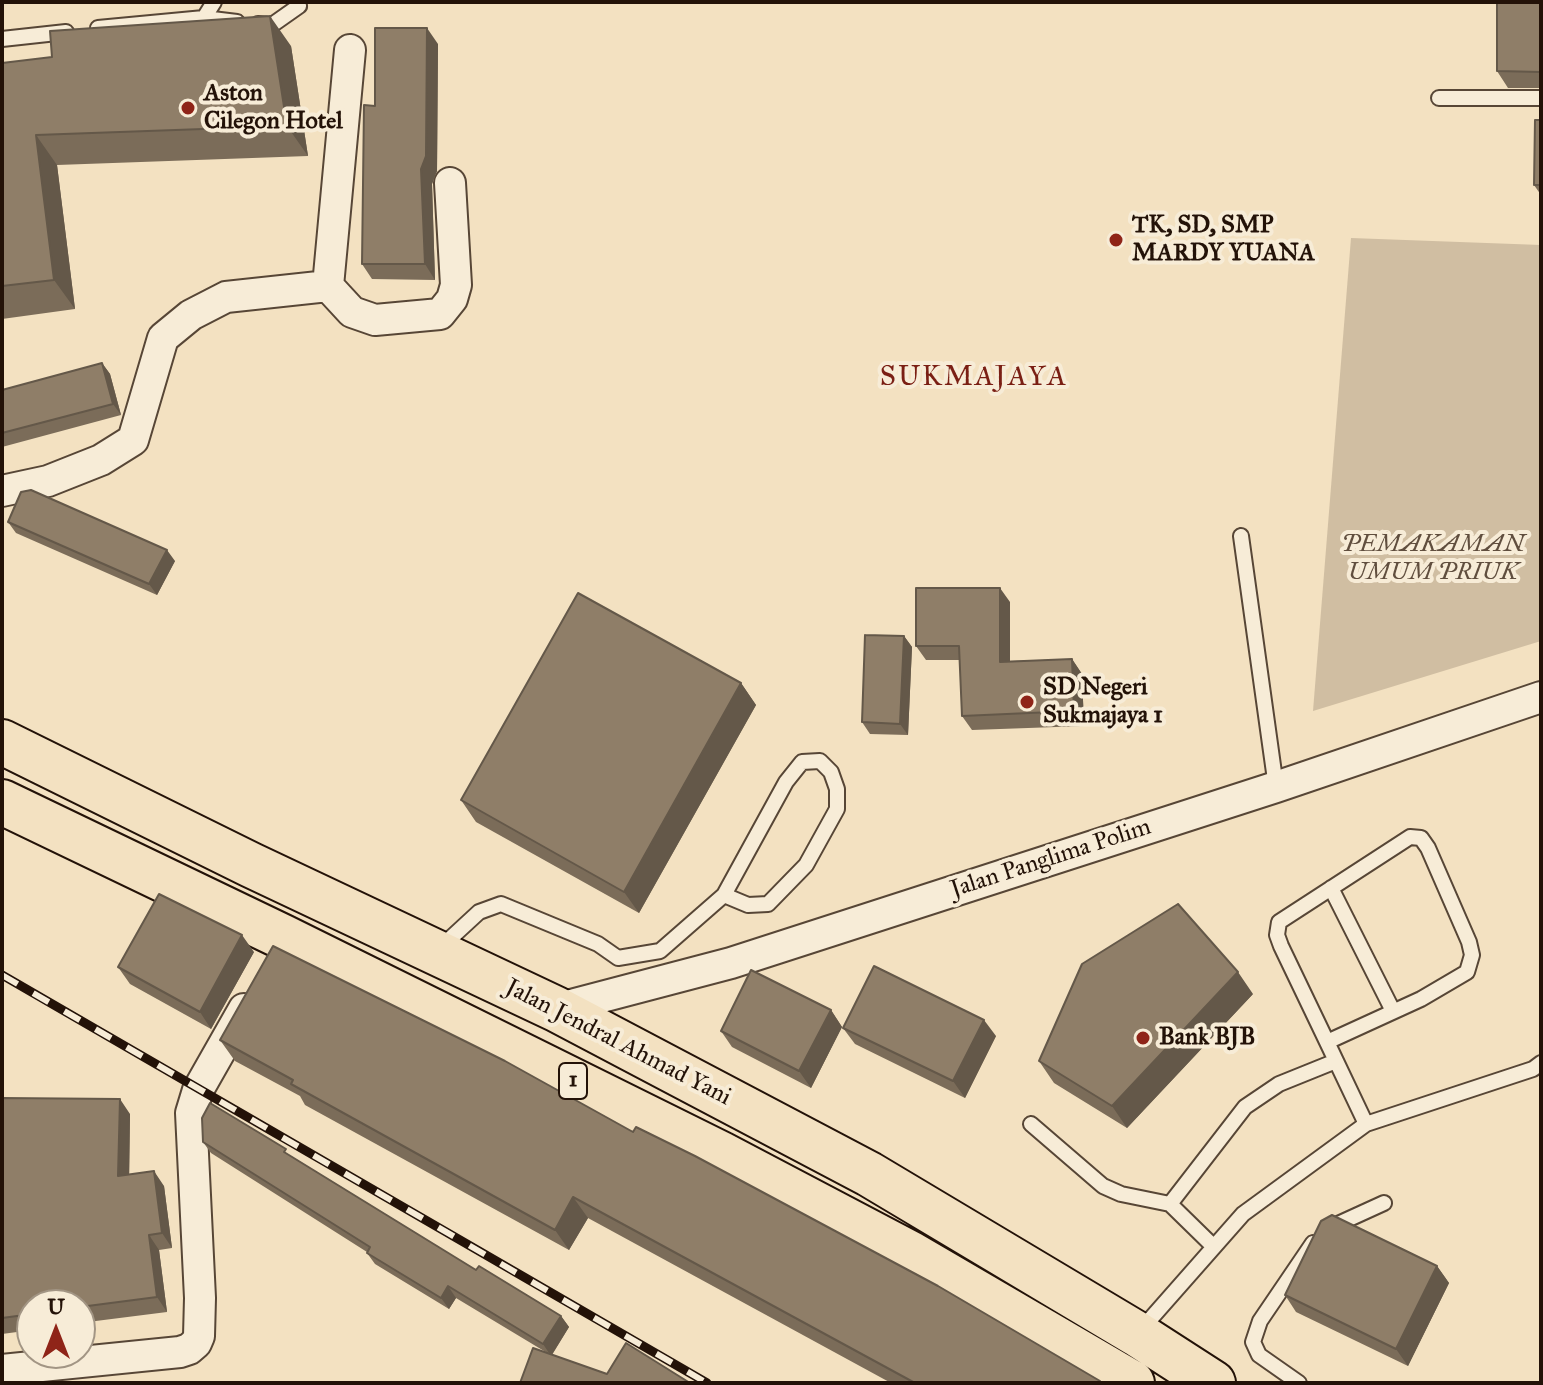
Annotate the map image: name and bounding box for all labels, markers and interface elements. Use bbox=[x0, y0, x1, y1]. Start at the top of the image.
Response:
place label: Aston Cilegon Hotel bbox=[204, 80, 343, 136]
marker: Aston Cilegon Hotel bbox=[179, 99, 197, 117]
place label: TK, SD, SMP MARDY YUANA bbox=[1132, 212, 1315, 268]
marker: TK, SD, SMP MARDY YUANA bbox=[1107, 231, 1125, 249]
district label: SUKMAJAYA bbox=[880, 361, 1068, 395]
park label: PEMAKAMAN UMUM PRIUK bbox=[1341, 531, 1525, 587]
place label: SD Negeri Sukmajaya 1 bbox=[1043, 674, 1163, 730]
marker: SD Negeri Sukmajaya 1 bbox=[1018, 693, 1036, 711]
street label: Jalan Panglima Polim bbox=[947, 813, 1155, 905]
street label: Jalan Jendral Ahmad Yani bbox=[500, 974, 736, 1112]
place label: Bank BJB bbox=[1159, 1024, 1255, 1052]
marker: Bank BJB bbox=[1134, 1029, 1152, 1047]
road number: 1 bbox=[559, 1063, 587, 1099]
north arrow bbox=[16, 1289, 96, 1369]
text: U bbox=[47, 1293, 65, 1320]

